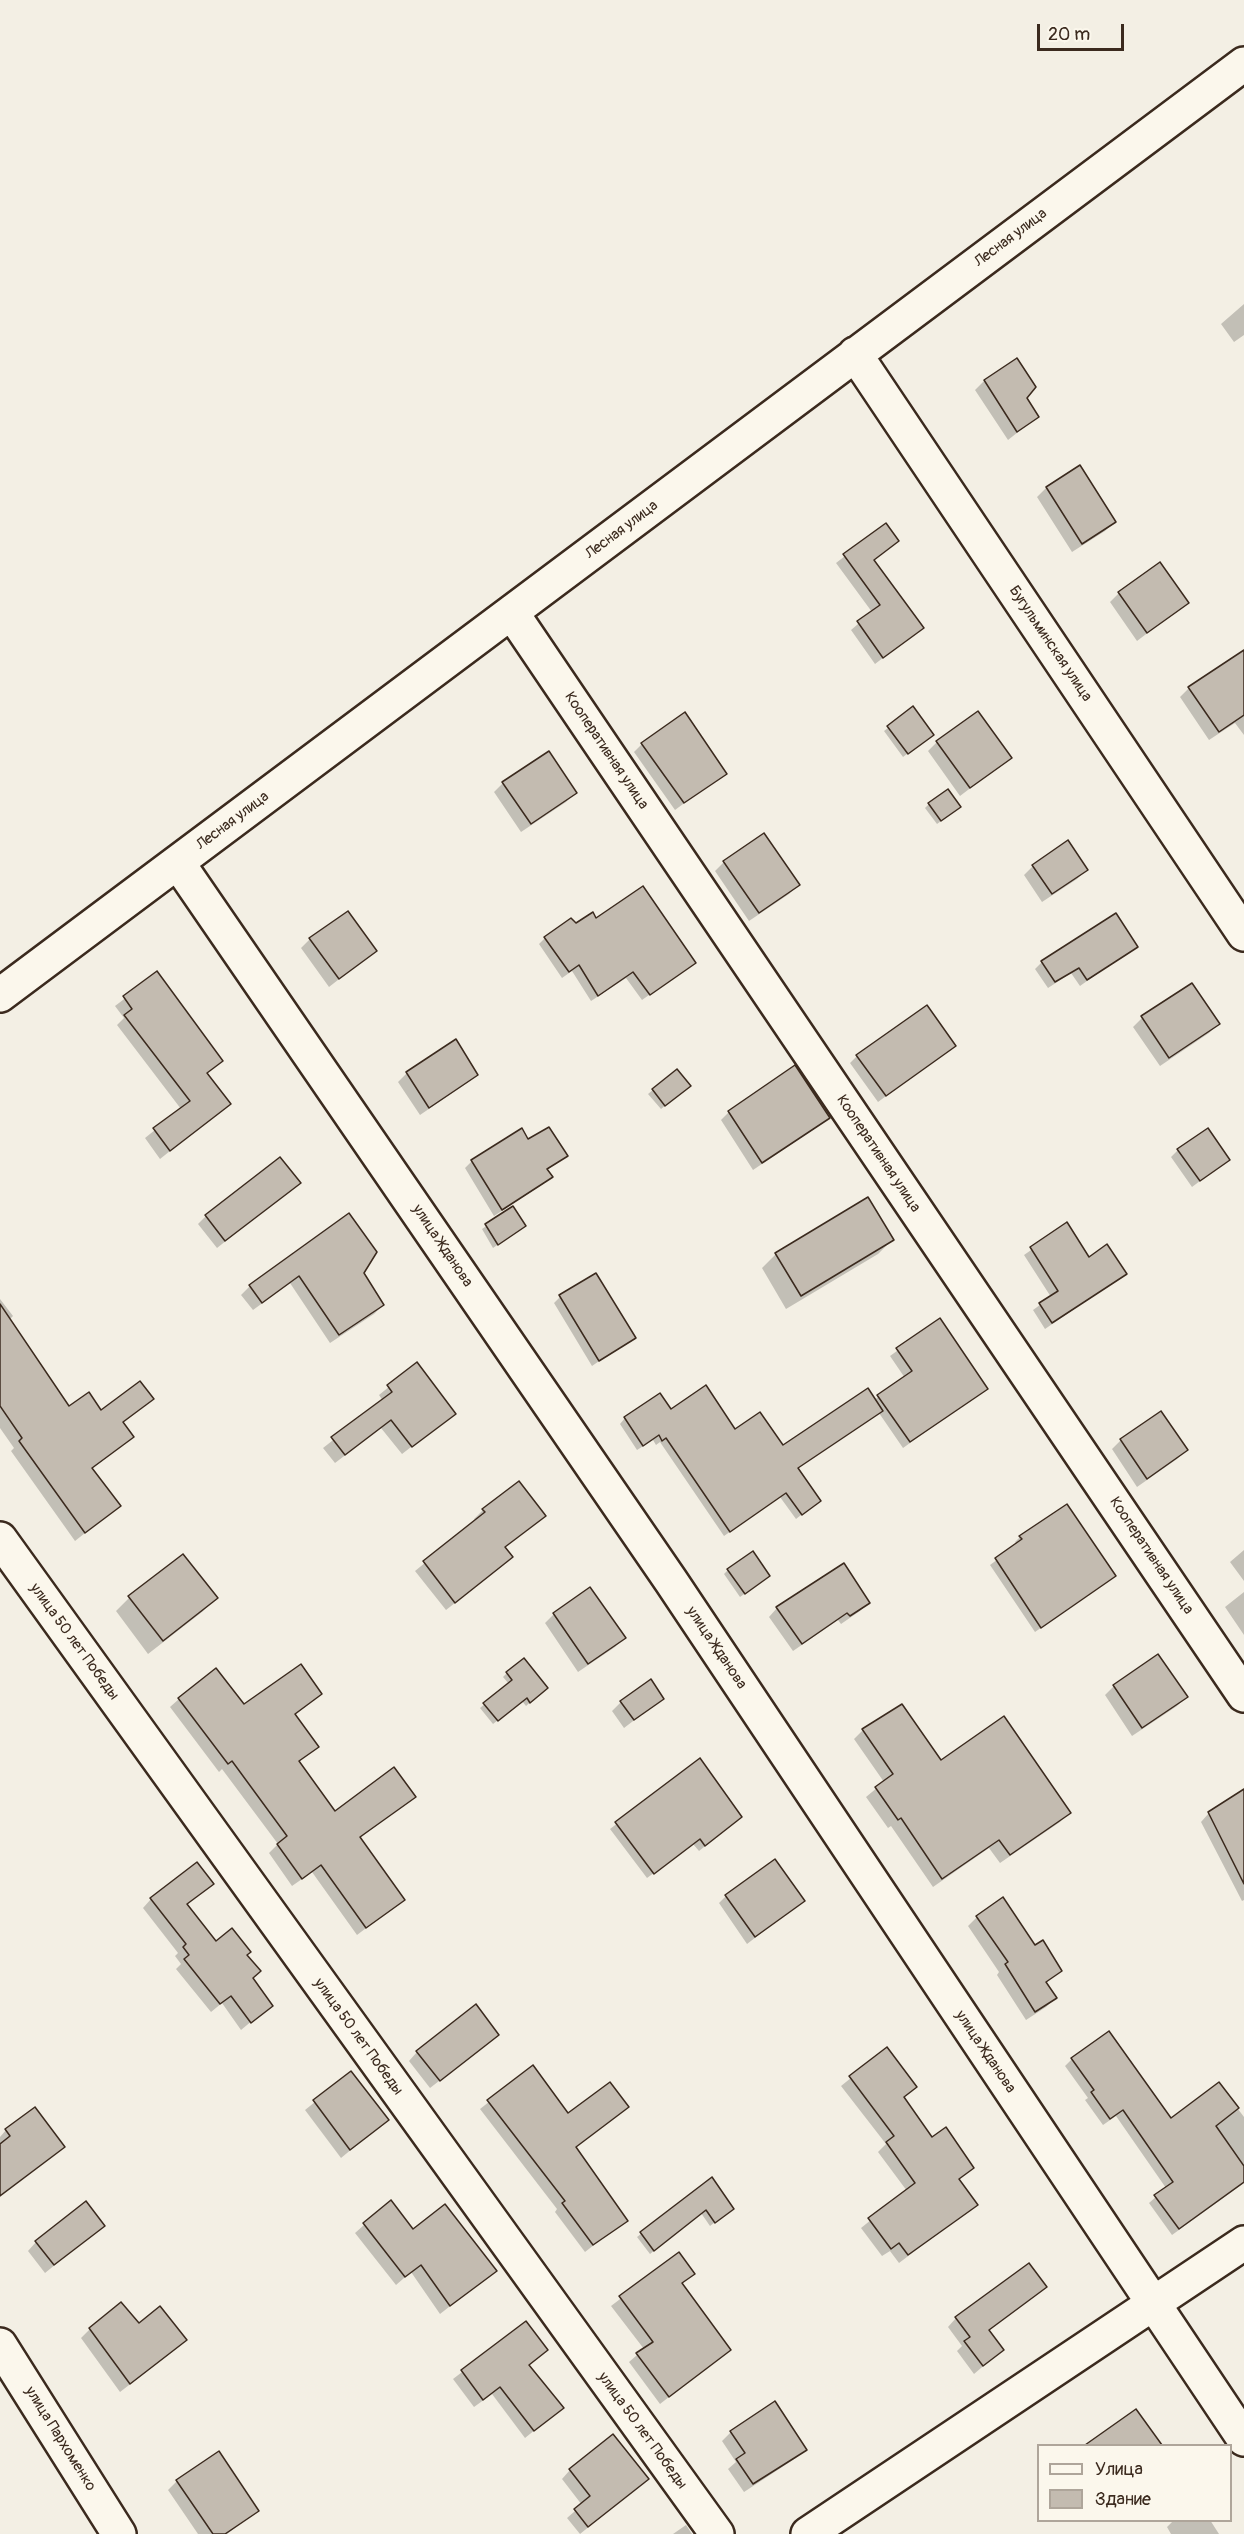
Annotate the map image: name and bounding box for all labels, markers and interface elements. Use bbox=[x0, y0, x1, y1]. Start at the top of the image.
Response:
scale bar bbox=[1040, 12, 1127, 50]
text: 20 m bbox=[1048, 23, 1090, 46]
street label: Лесная улица bbox=[971, 205, 1051, 271]
street label: Лесная улица bbox=[582, 497, 662, 563]
street label: Бугульминская улица bbox=[1005, 583, 1095, 705]
street label: Кооперативная улица bbox=[560, 689, 652, 813]
street label: Лесная улица bbox=[193, 788, 273, 854]
street label: Кооперативная улица bbox=[832, 1092, 924, 1216]
street label: улица Жданова bbox=[408, 1201, 476, 1291]
street label: Кооперативная улица bbox=[1105, 1494, 1197, 1618]
street label: улица 50 лет Победы bbox=[26, 1580, 122, 1704]
street label: улица Жданова bbox=[682, 1603, 750, 1693]
street label: улица 50 лет Победы bbox=[310, 1975, 406, 2099]
street label: улица Жданова bbox=[951, 2007, 1019, 2097]
street label: улица 50 лет Победы bbox=[594, 2369, 690, 2493]
street label: улица Пархоменко bbox=[21, 2383, 99, 2495]
legend bbox=[1037, 2444, 1232, 2522]
text: Улица bbox=[1095, 2458, 1143, 2481]
text: Здание bbox=[1095, 2488, 1151, 2511]

